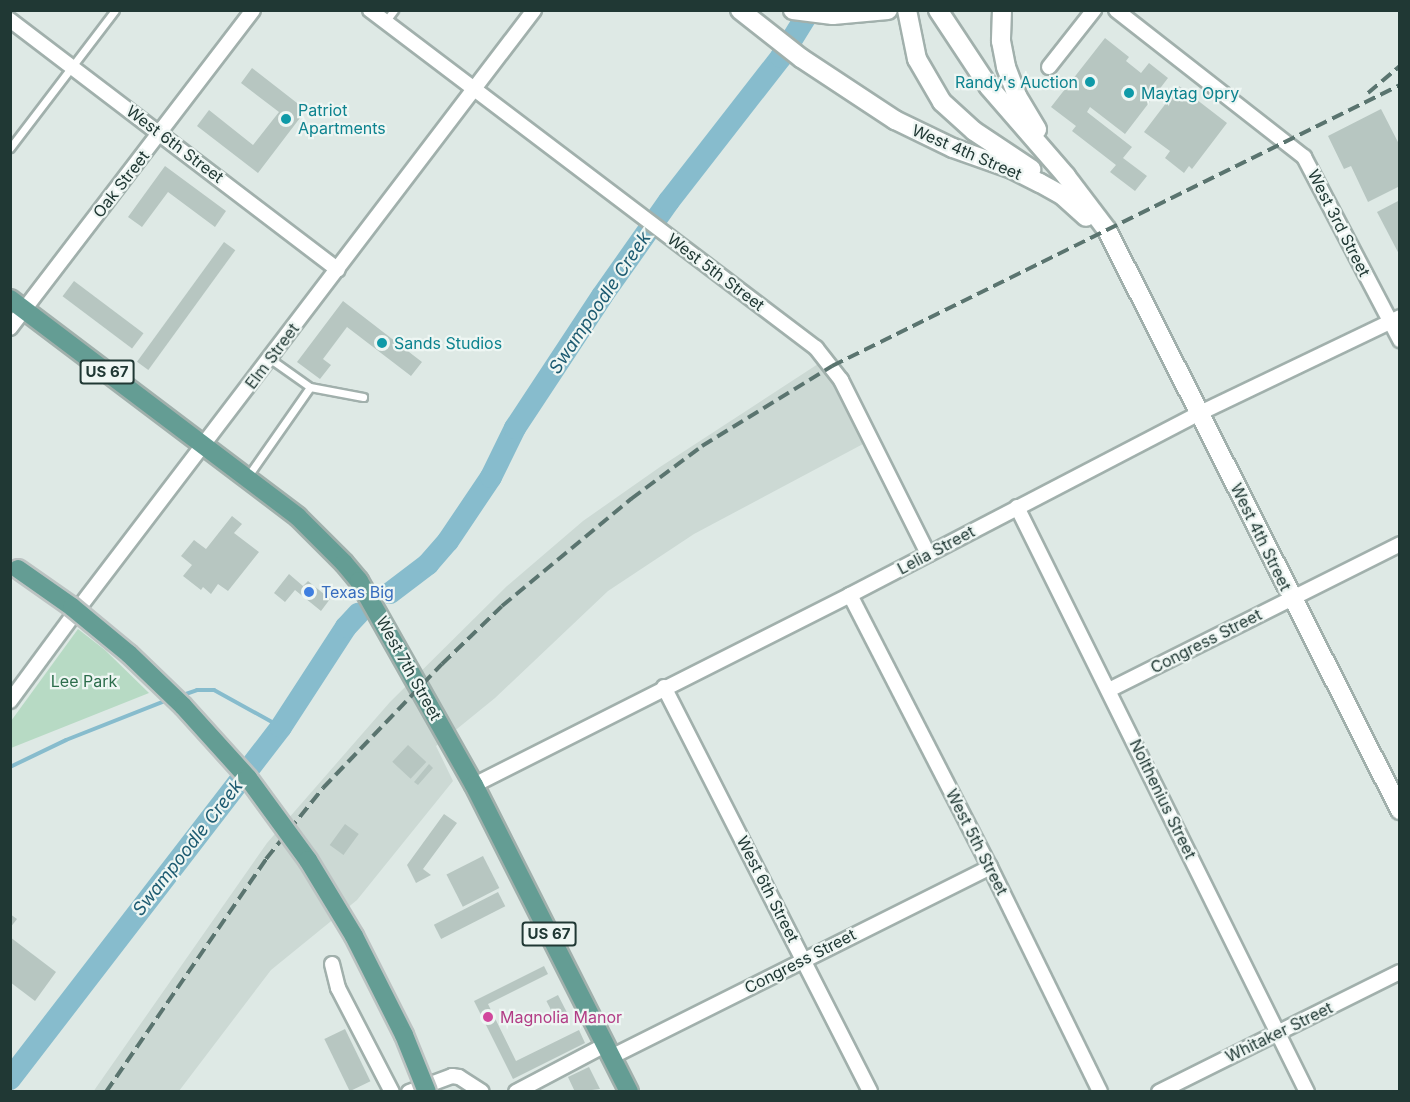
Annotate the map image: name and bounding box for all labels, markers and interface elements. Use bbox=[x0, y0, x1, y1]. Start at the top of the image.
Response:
place label: Randy's Auction bbox=[955, 72, 1078, 92]
marker: Randy's Auction bbox=[1083, 75, 1097, 89]
place label: Maytag Opry bbox=[1141, 83, 1239, 103]
marker: Maytag Opry bbox=[1122, 86, 1136, 100]
place label: Patriot Apartments bbox=[298, 100, 386, 138]
street label: West 6th Street bbox=[123, 101, 227, 187]
marker: Patriot Apartments bbox=[279, 112, 293, 126]
street label: West 4th Street bbox=[909, 120, 1025, 184]
street label: Oak Street bbox=[89, 147, 153, 221]
street label: West 3rd Street bbox=[1304, 166, 1374, 280]
water label: Swampoodle Creek bbox=[545, 228, 655, 378]
street label: West 5th Street bbox=[664, 229, 768, 315]
street label: Elm Street bbox=[241, 319, 303, 393]
place label: Sands Studios bbox=[394, 333, 502, 353]
marker: Sands Studios bbox=[375, 336, 389, 350]
road number: US 67 bbox=[78, 360, 136, 384]
street label: West 4th Street bbox=[1227, 480, 1295, 594]
street label: Lelia Street bbox=[894, 522, 978, 578]
place label: Texas Big bbox=[321, 582, 394, 602]
marker: Texas Big bbox=[302, 585, 316, 599]
street label: Congress Street bbox=[1147, 605, 1265, 677]
street label: West 7th Street bbox=[373, 613, 445, 723]
park label: Lee Park bbox=[51, 671, 117, 691]
street label: Nolthenius Street bbox=[1126, 736, 1200, 862]
water label: Swampoodle Creek bbox=[128, 776, 248, 920]
street label: West 5th Street bbox=[942, 786, 1012, 898]
street label: West 6th Street bbox=[733, 833, 803, 945]
road number: US 67 bbox=[520, 922, 578, 946]
street label: Congress Street bbox=[741, 925, 859, 997]
street label: Whitaker Street bbox=[1222, 998, 1336, 1066]
place label: Magnolia Manor bbox=[500, 1007, 622, 1027]
marker: Magnolia Manor bbox=[481, 1010, 495, 1024]

